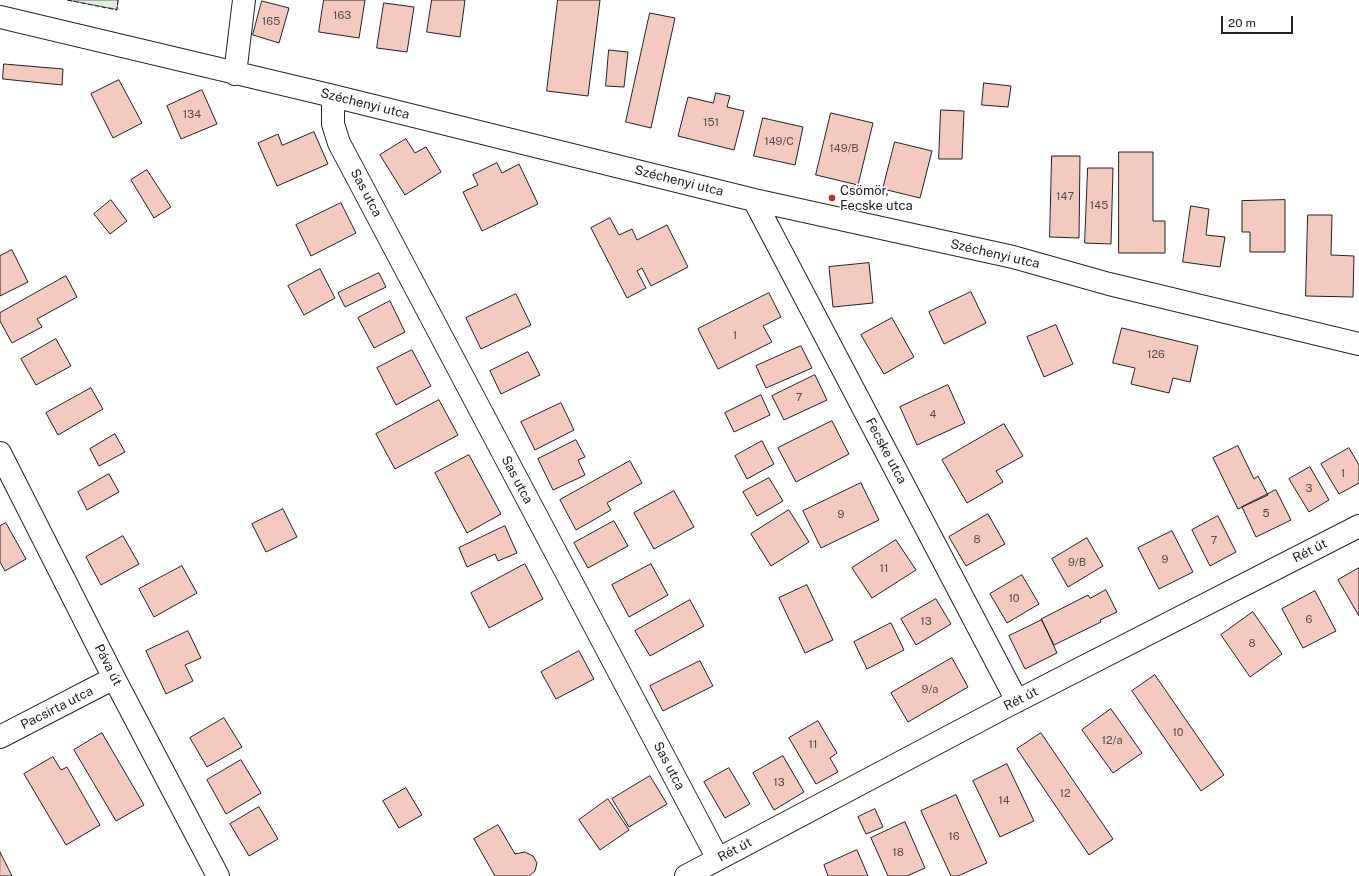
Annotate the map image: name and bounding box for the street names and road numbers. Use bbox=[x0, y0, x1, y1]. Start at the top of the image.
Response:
street label: Széchenyi utca bbox=[319, 85, 411, 123]
street label: Széchenyi utca bbox=[633, 162, 725, 200]
street label: Sas utca bbox=[347, 166, 385, 220]
street label: Széchenyi utca bbox=[949, 236, 1041, 272]
street label: Fecske utca bbox=[862, 415, 910, 487]
street label: Sas utca bbox=[498, 453, 536, 507]
street label: Rét út bbox=[1290, 536, 1330, 566]
street label: Páva út bbox=[91, 642, 125, 688]
street label: Pacsirta utca bbox=[18, 683, 96, 733]
street label: Rét út bbox=[1001, 684, 1041, 714]
street label: Sas utca bbox=[650, 739, 688, 793]
street label: Rét út bbox=[715, 835, 755, 865]

